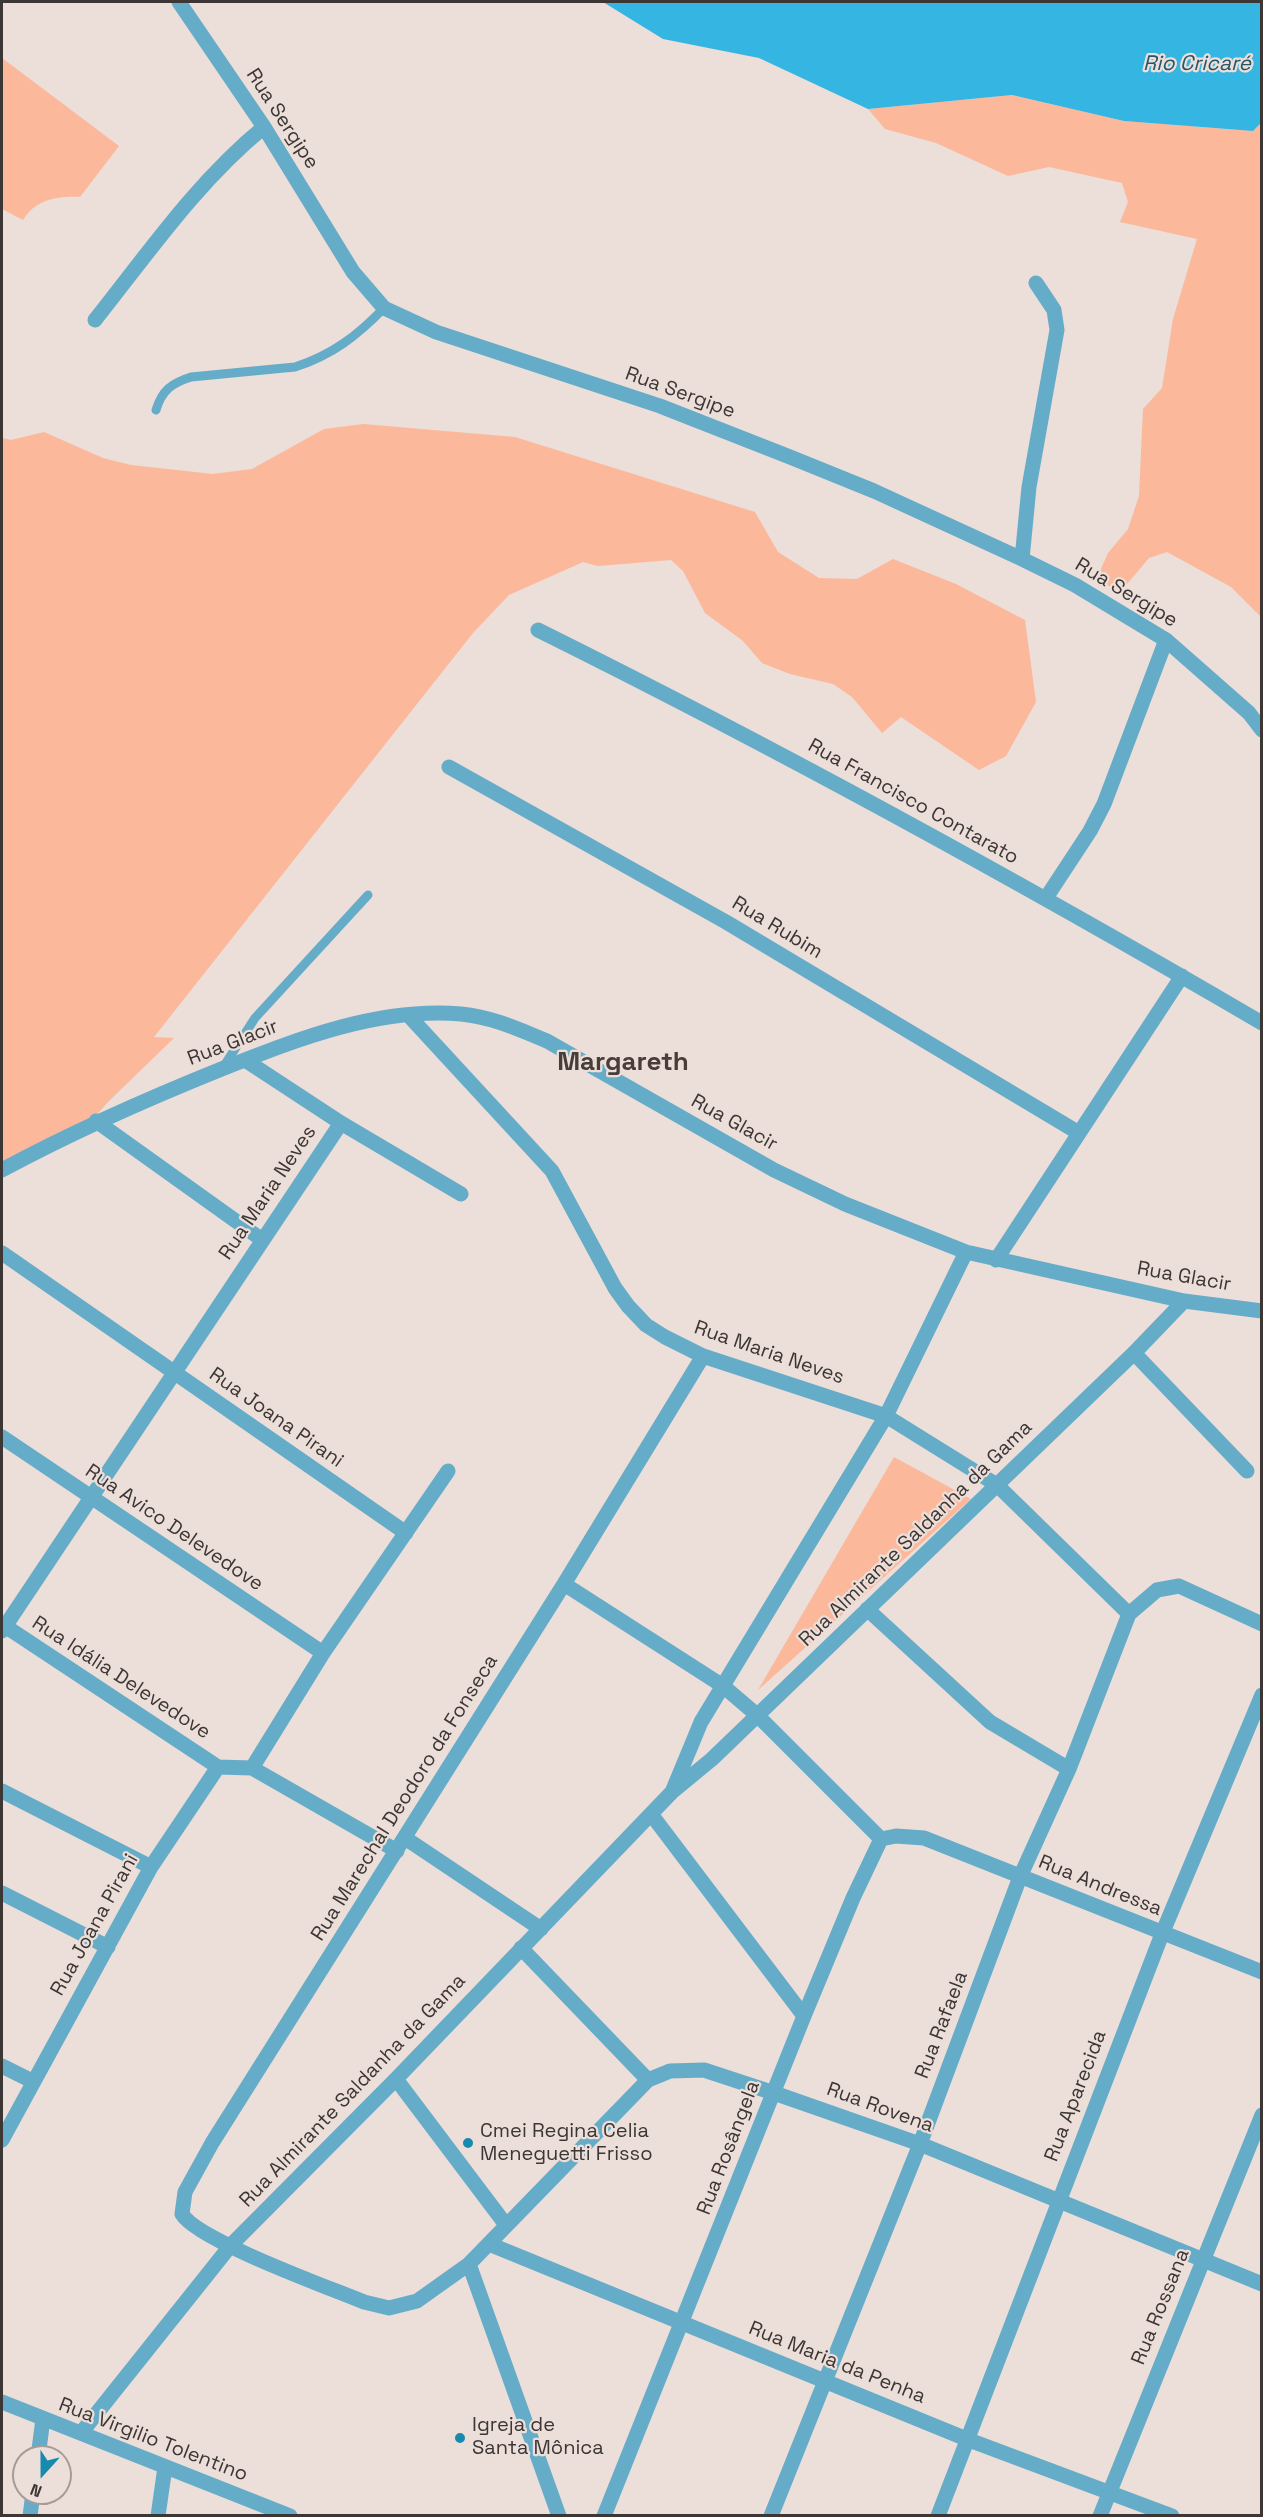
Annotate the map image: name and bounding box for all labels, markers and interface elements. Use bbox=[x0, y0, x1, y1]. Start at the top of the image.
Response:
water label: Rio Cricaré bbox=[1143, 51, 1251, 77]
street label: Rua Sergipe bbox=[241, 64, 323, 174]
street label: Rua Sergipe bbox=[622, 362, 738, 424]
street label: Rua Sergipe bbox=[1070, 553, 1182, 633]
street label: Rua Francisco Contarato bbox=[803, 734, 1023, 870]
street label: Rua Rubim bbox=[727, 892, 827, 964]
street label: Rua Glacir bbox=[184, 1015, 282, 1071]
district label: Margareth bbox=[557, 1047, 689, 1079]
street label: Rua Glacir bbox=[687, 1089, 781, 1157]
street label: Rua Maria Neves bbox=[214, 1121, 322, 1265]
street label: Rua Glacir bbox=[1135, 1257, 1233, 1297]
street label: Rua Maria Neves bbox=[691, 1316, 847, 1390]
street label: Rua Joana Pirani bbox=[204, 1363, 348, 1473]
street label: Rua Almirante Saldanha da Gama bbox=[794, 1416, 1038, 1652]
street label: Rua Avico Delevedove bbox=[80, 1459, 268, 1597]
street label: Rua Idália Delevedove bbox=[27, 1611, 215, 1745]
street label: Rua Marechal Deodoro da Fonseca bbox=[307, 1650, 503, 1946]
street label: Rua Joana Pirani bbox=[46, 1850, 144, 2000]
street label: Rua Andressa bbox=[1035, 1850, 1165, 1922]
street label: Rua Rafaela bbox=[911, 1968, 973, 2082]
street label: Rua Almirante Saldanha da Gama bbox=[235, 1969, 471, 2213]
street label: Rua Aparecida bbox=[1040, 2027, 1112, 2165]
street label: Rua Rosângela bbox=[692, 2078, 766, 2218]
street label: Rua Rovena bbox=[823, 2078, 937, 2138]
place label: Cmei Regina Celia Meneguetti Frisso bbox=[480, 2120, 653, 2167]
marker: Cmei Regina Celia Meneguetti Frisso bbox=[461, 2136, 475, 2150]
street label: Rua Rossana bbox=[1127, 2246, 1195, 2368]
street label: Rua Maria da Penha bbox=[745, 2317, 929, 2409]
street label: Rua Virgilio Tolentino bbox=[55, 2393, 251, 2487]
place label: Igreja de Santa Mônica bbox=[472, 2414, 604, 2461]
marker: Igreja de Santa Mônica bbox=[453, 2431, 467, 2445]
north arrow bbox=[12, 2445, 72, 2505]
text: N bbox=[27, 2479, 45, 2502]

